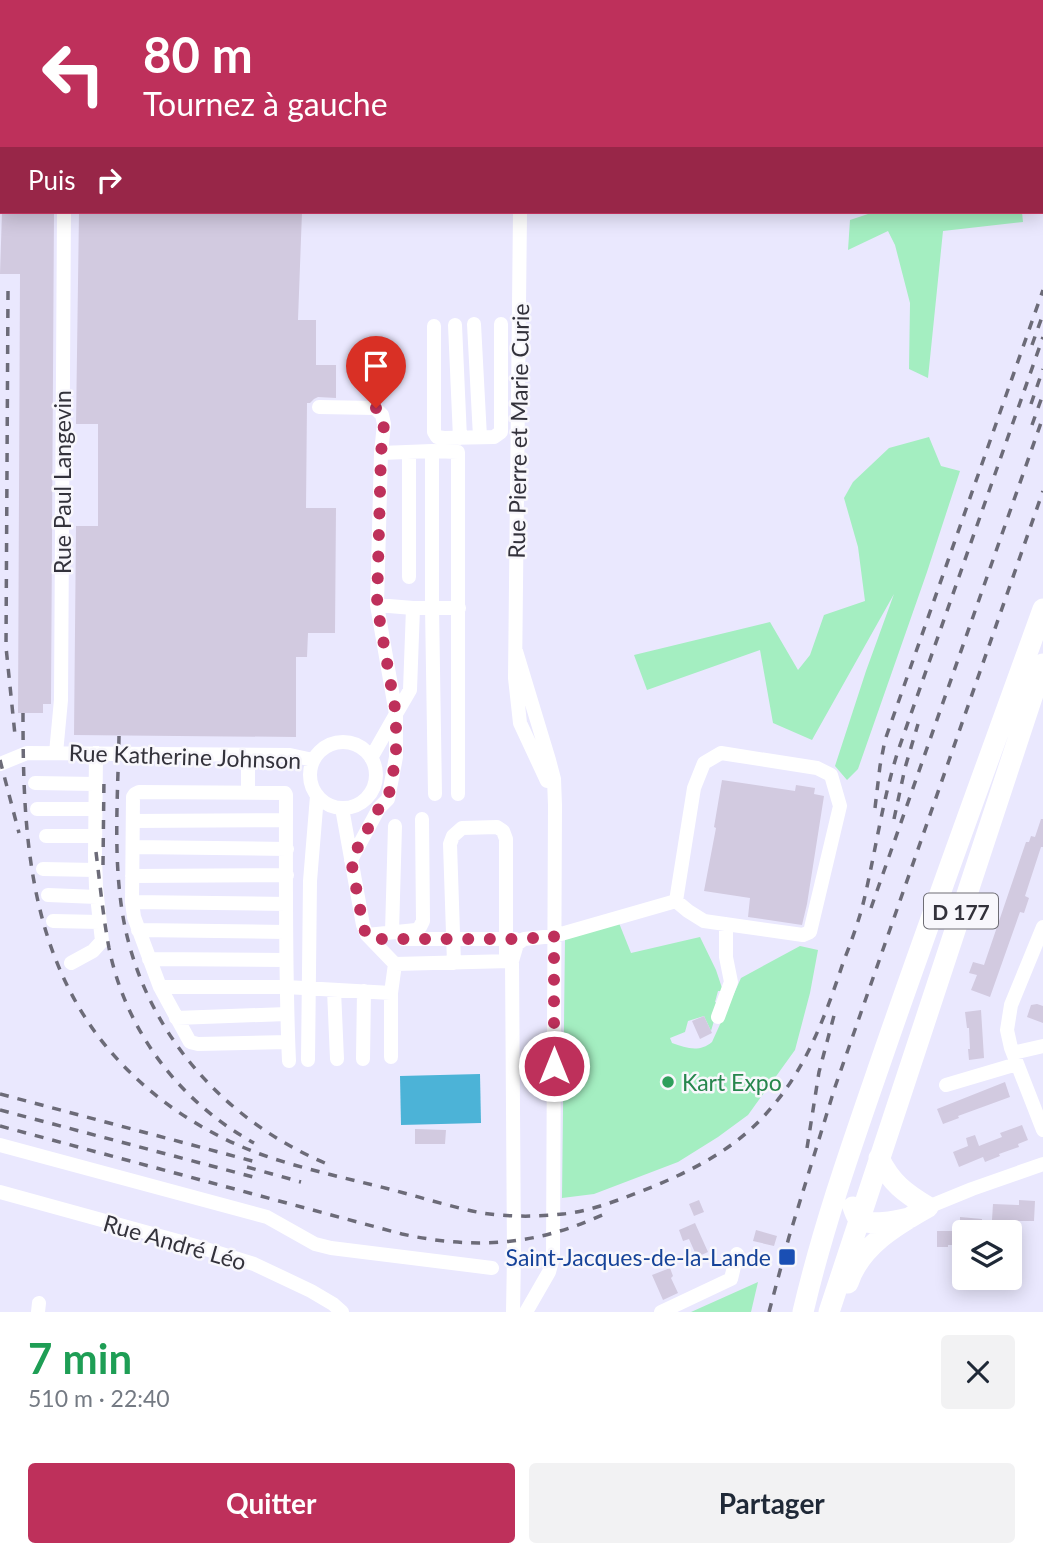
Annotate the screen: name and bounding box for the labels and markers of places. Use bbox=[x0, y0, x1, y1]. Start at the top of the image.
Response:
pin bbox=[346, 336, 406, 408]
place label: Kart Expo bbox=[682, 1068, 782, 1096]
marker: Kart Expo bbox=[660, 1074, 676, 1090]
place label: Saint-Jacques-de-la-Lande bbox=[506, 1243, 771, 1271]
marker: Saint-Jacques-de-la-Lande bbox=[777, 1247, 797, 1267]

